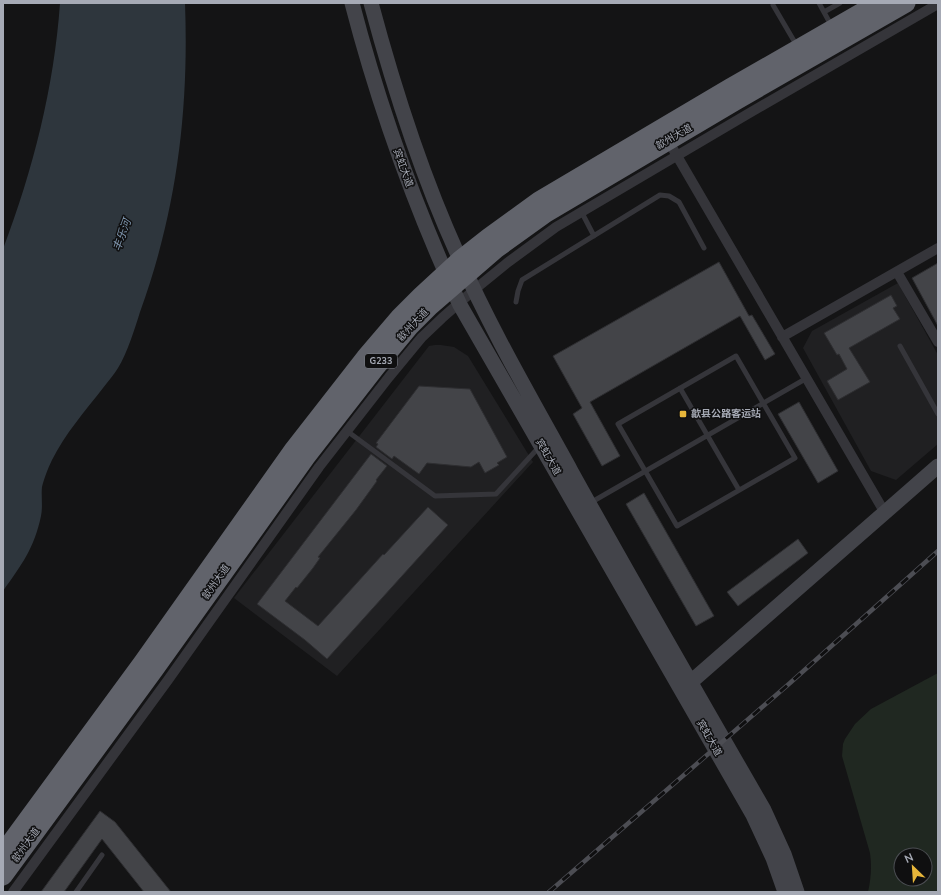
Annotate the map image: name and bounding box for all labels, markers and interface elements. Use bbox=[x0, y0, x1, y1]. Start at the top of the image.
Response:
street label: 歙州大道 bbox=[653, 121, 695, 153]
street label: 宾虹大道 bbox=[390, 147, 416, 189]
water label: 丰乐河 bbox=[109, 215, 135, 253]
street label: 歙州大道 bbox=[394, 306, 432, 344]
road number: G233 bbox=[365, 354, 397, 368]
place label: 歙县公路客运站 bbox=[691, 407, 761, 421]
marker: 歙县公路客运站 bbox=[678, 409, 688, 419]
street label: 宾虹大道 bbox=[532, 436, 564, 478]
street label: 歙州大道 bbox=[199, 562, 233, 602]
street label: 宾虹大道 bbox=[693, 717, 725, 759]
street label: 歙州大道 bbox=[9, 825, 43, 865]
north arrow bbox=[893, 847, 933, 887]
text: N bbox=[902, 850, 916, 867]

